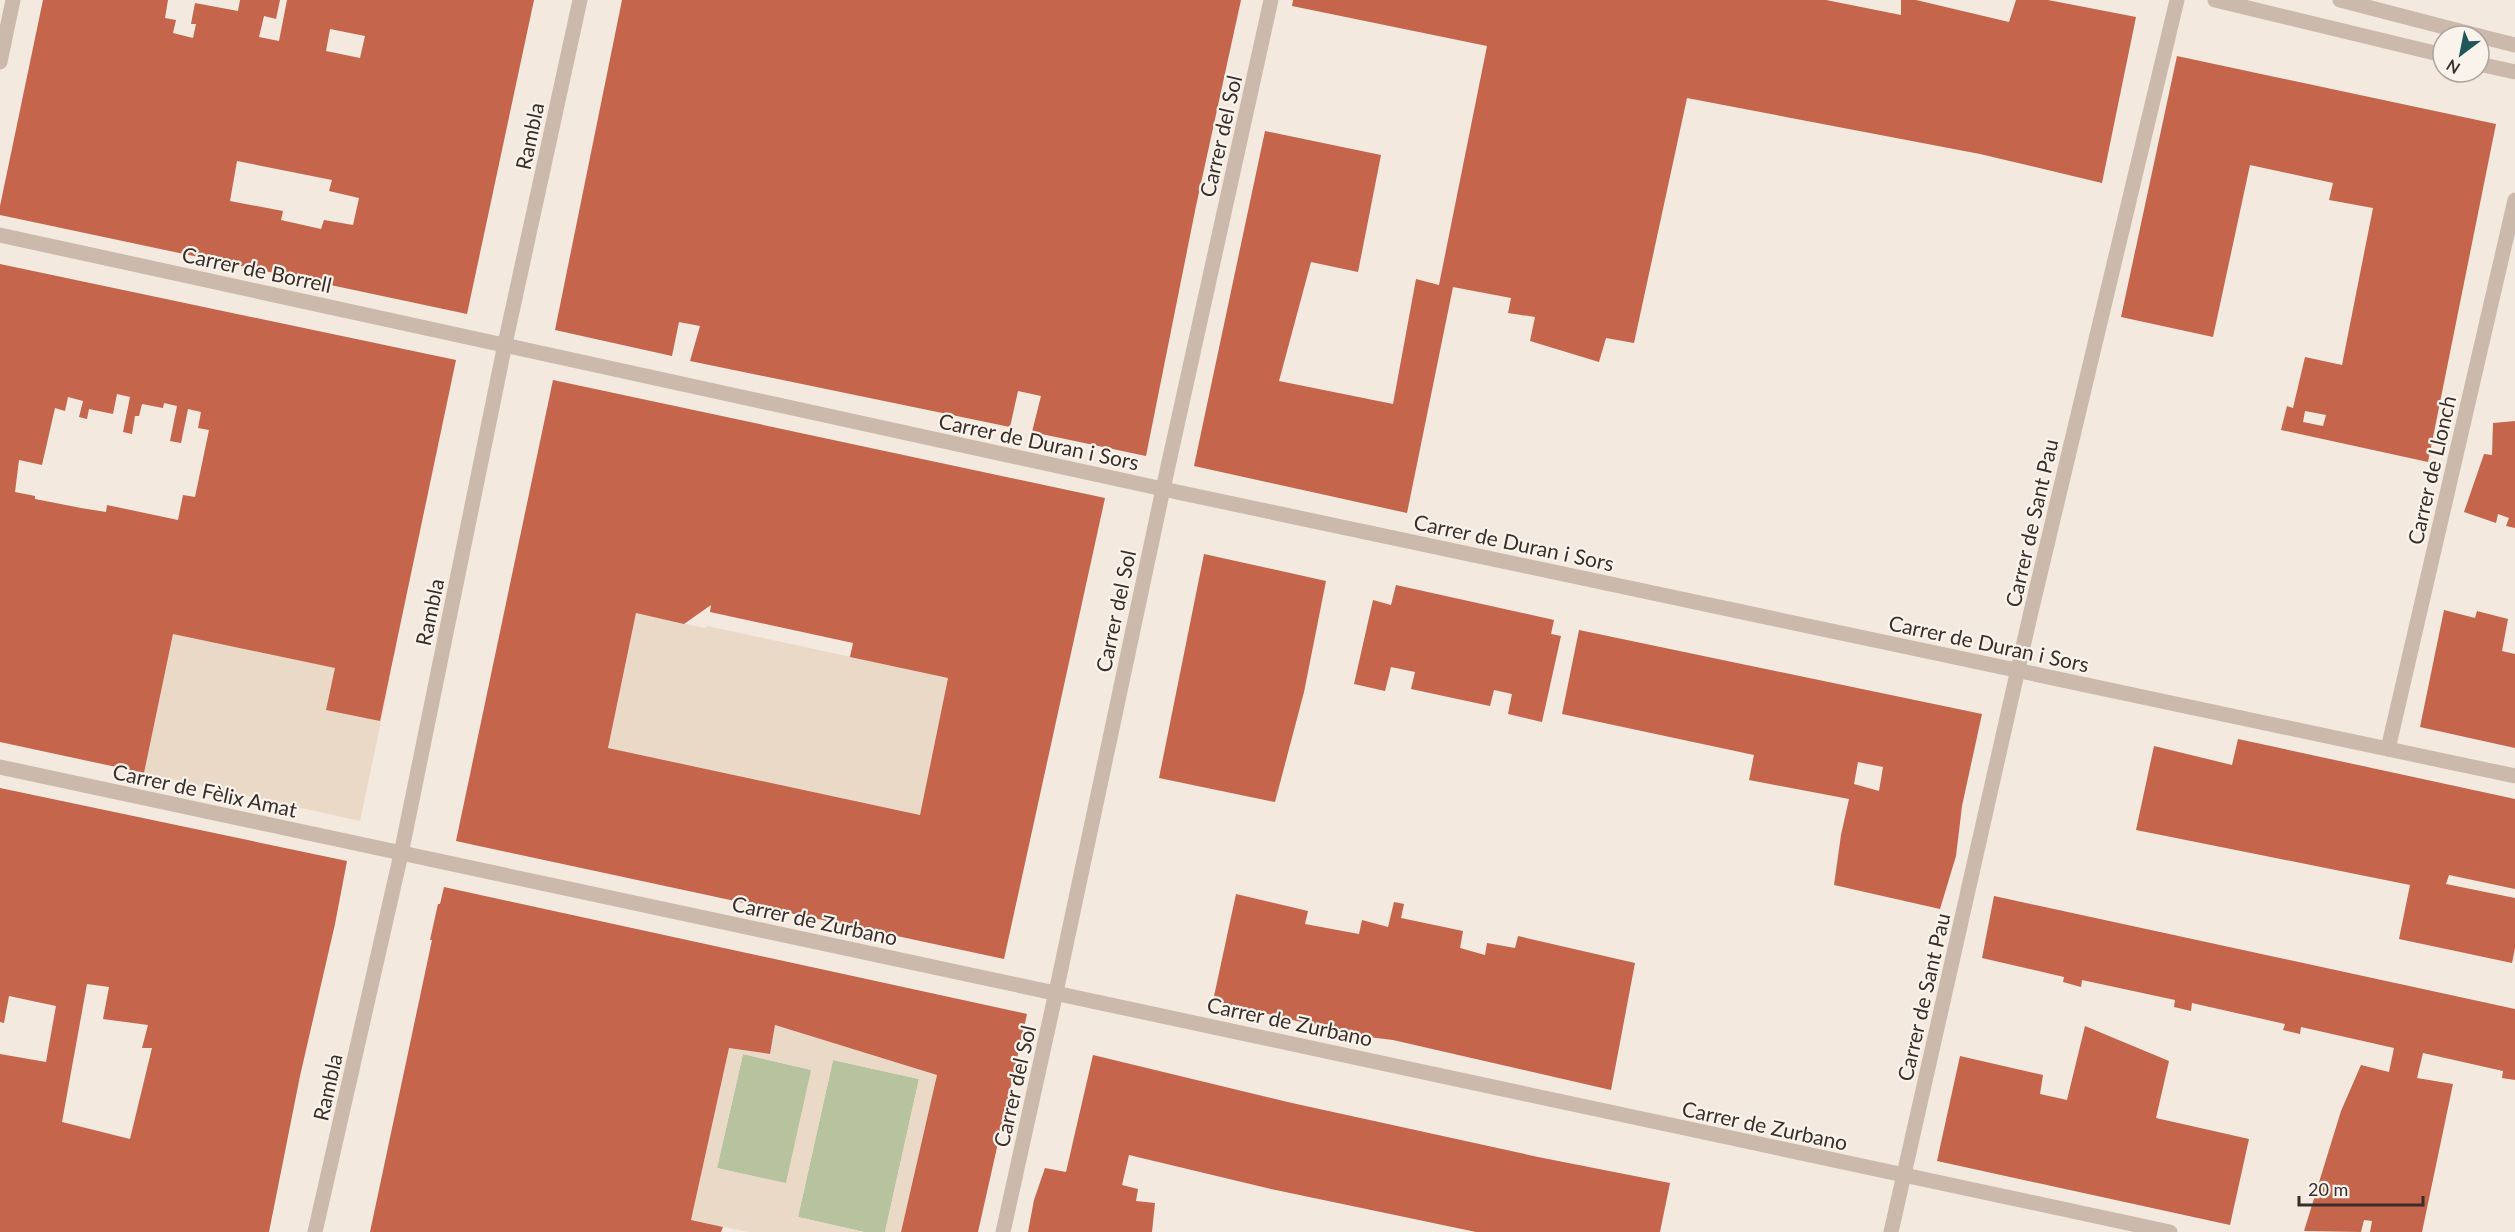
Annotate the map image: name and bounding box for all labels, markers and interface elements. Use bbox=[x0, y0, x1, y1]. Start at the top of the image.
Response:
north arrow bbox=[2431, 24, 2491, 84]
text: N bbox=[2443, 56, 2463, 78]
street label: Carrer del Sol bbox=[1194, 73, 1246, 199]
street label: Rambla bbox=[510, 100, 548, 172]
street label: Carrer de Borrell bbox=[180, 241, 334, 297]
street label: Carrer de Llonch bbox=[2402, 393, 2460, 547]
street label: Carrer de Duran i Sors bbox=[937, 408, 1141, 474]
street label: Carrer de Sant Pau bbox=[1999, 436, 2063, 610]
street label: Carrer de Duran i Sors bbox=[1412, 509, 1616, 575]
street label: Carrer del Sol bbox=[1090, 548, 1140, 674]
street label: Rambla bbox=[410, 576, 448, 648]
street label: Carrer de Duran i Sors bbox=[1887, 610, 2091, 676]
street label: Carrer de Fèlix Amat bbox=[111, 758, 300, 822]
street label: Carrer de Zurbano bbox=[730, 890, 900, 950]
street label: Carrer de Sant Pau bbox=[1891, 910, 1955, 1084]
street label: Carrer de Zurbano bbox=[1205, 991, 1375, 1051]
street label: Carrer del Sol bbox=[988, 1023, 1040, 1149]
street label: Rambla bbox=[307, 1051, 347, 1123]
street label: Carrer de Zurbano bbox=[1680, 1095, 1850, 1155]
scale bar bbox=[2299, 1169, 2424, 1207]
text: 20 m bbox=[2308, 1178, 2348, 1200]

